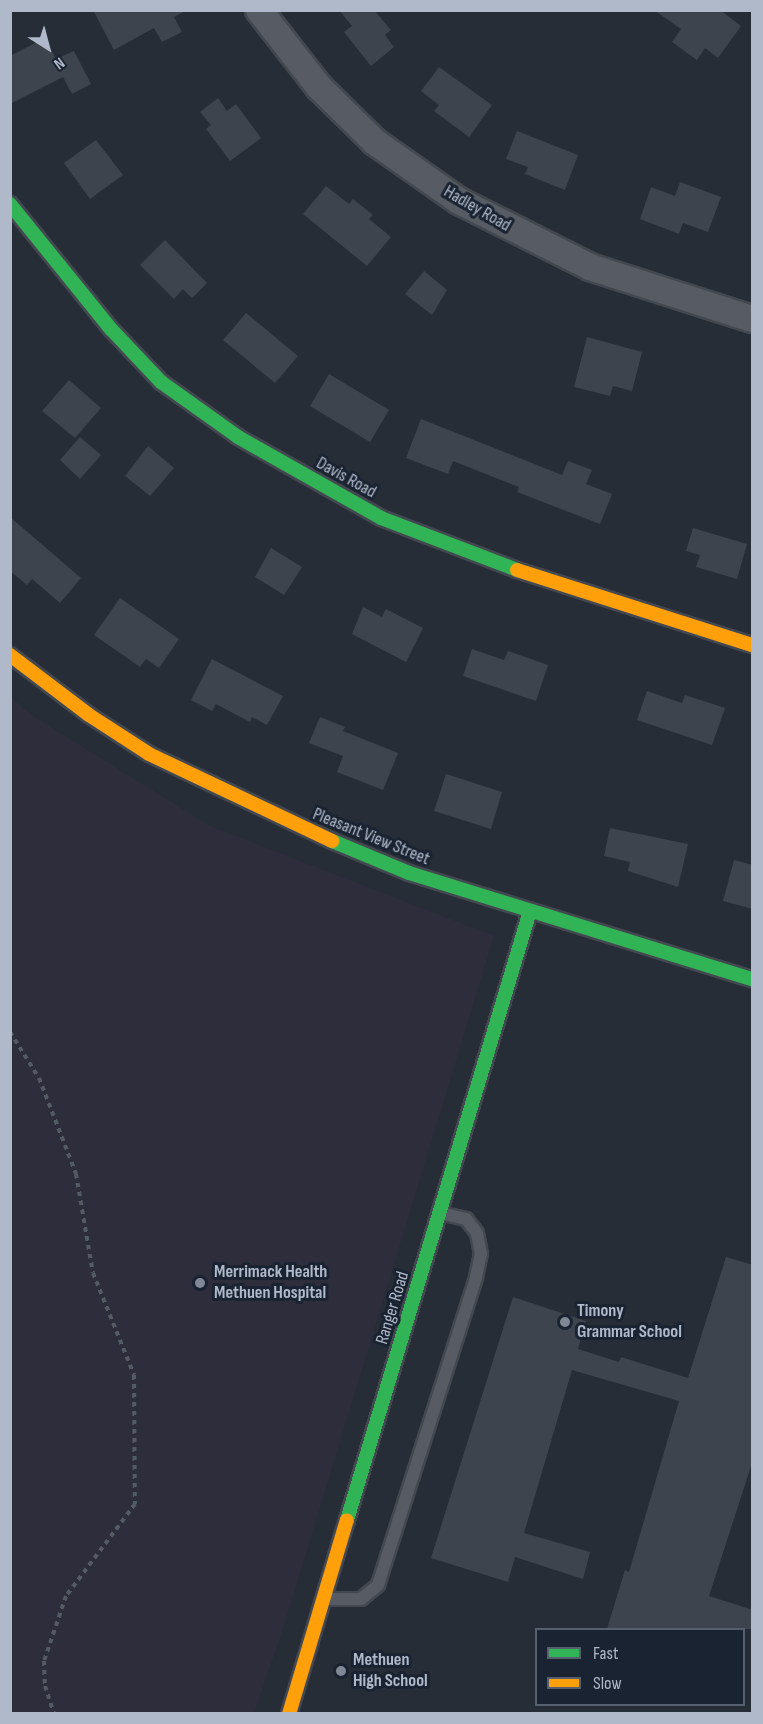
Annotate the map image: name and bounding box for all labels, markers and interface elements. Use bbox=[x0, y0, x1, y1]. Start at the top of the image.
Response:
north arrow bbox=[18, 18, 78, 78]
text: N bbox=[50, 53, 68, 73]
street label: Hadley Road bbox=[440, 181, 514, 237]
street label: Davis Road bbox=[312, 453, 380, 503]
street label: Pleasant View Street bbox=[309, 804, 433, 870]
place label: Merrimack Health Methuen Hospital bbox=[214, 1262, 327, 1304]
street label: Ranger Road bbox=[372, 1269, 414, 1347]
marker: Merrimack Health Methuen Hospital bbox=[191, 1274, 209, 1292]
place label: Timony Grammar School bbox=[577, 1301, 682, 1344]
marker: Timony Grammar School bbox=[558, 1315, 572, 1329]
legend bbox=[535, 1628, 745, 1706]
text: Fast bbox=[593, 1643, 618, 1664]
place label: Methuen High School bbox=[353, 1650, 428, 1692]
marker: Methuen High School bbox=[334, 1664, 348, 1678]
text: Slow bbox=[593, 1673, 622, 1694]

